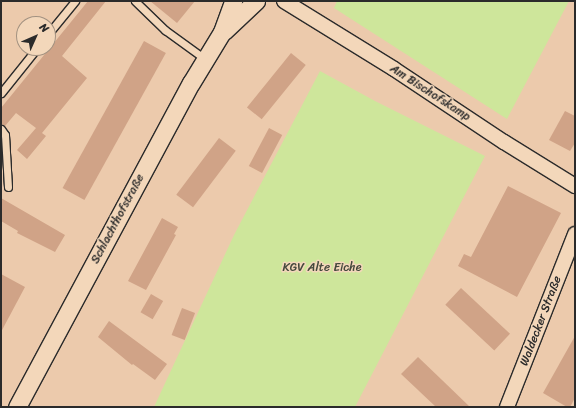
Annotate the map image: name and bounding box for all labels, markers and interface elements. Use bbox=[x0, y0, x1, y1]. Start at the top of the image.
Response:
north arrow bbox=[16, 16, 56, 56]
text: N bbox=[35, 18, 54, 37]
street label: Am Bischofskamp bbox=[387, 61, 473, 125]
street label: Schlachthofstraße bbox=[88, 172, 148, 266]
park label: KGV Alte Eiche bbox=[282, 261, 362, 275]
street label: Waldecker Straße bbox=[517, 274, 565, 368]

